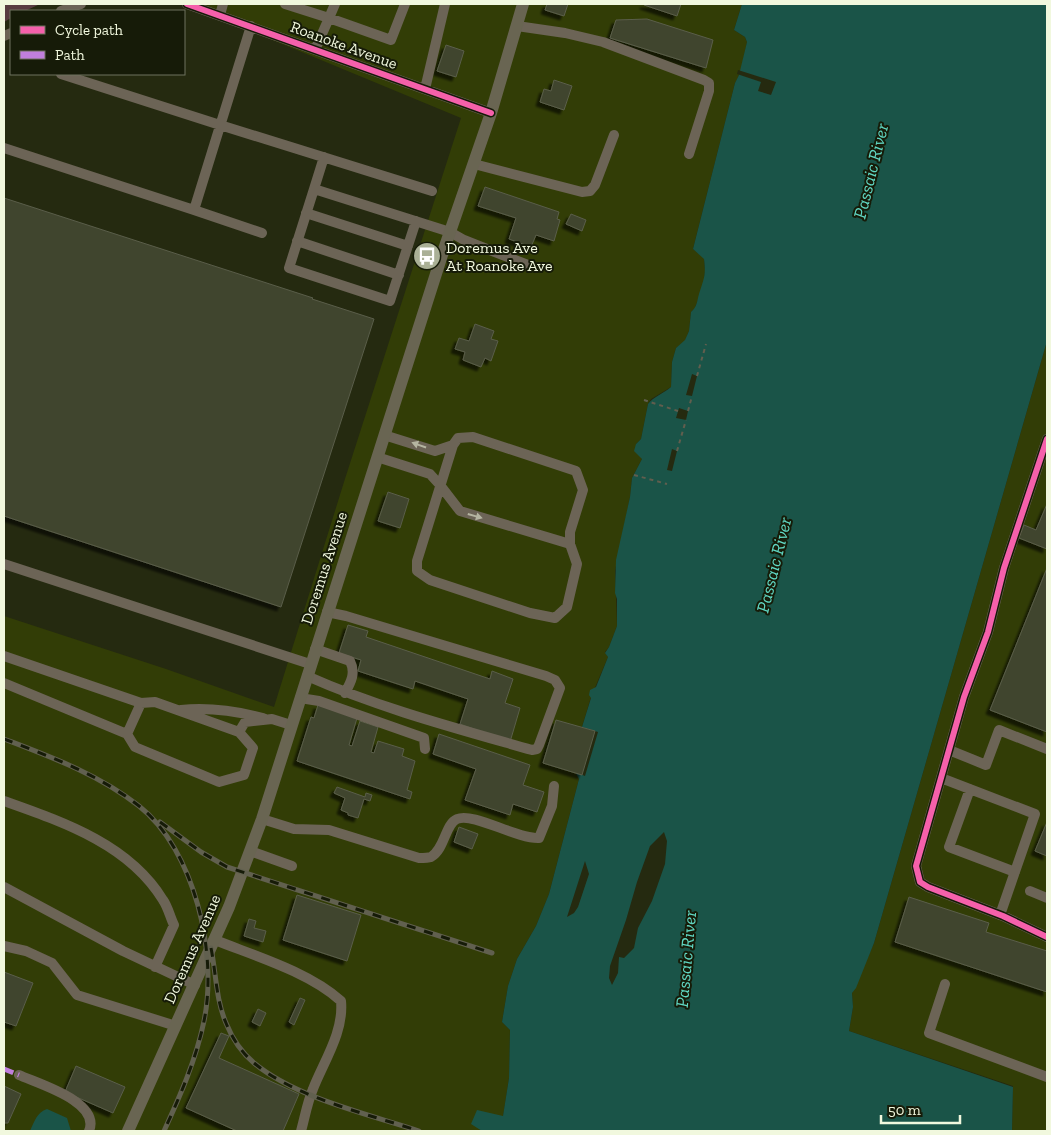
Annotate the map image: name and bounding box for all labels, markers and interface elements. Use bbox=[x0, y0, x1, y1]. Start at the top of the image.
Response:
legend bbox=[10, 10, 185, 75]
street label: Roanoke Avenue bbox=[288, 17, 400, 73]
text: Cycle path bbox=[55, 21, 124, 39]
text: Path bbox=[55, 46, 85, 64]
water label: Passaic River bbox=[849, 120, 894, 221]
place label: Doremus Ave At Roanoke Ave bbox=[446, 238, 552, 275]
bus stop icon: Doremus Ave At Roanoke Ave bbox=[412, 241, 442, 271]
one-way arrow bbox=[411, 441, 426, 449]
street label: Doremus Avenue bbox=[297, 509, 351, 627]
one-way arrow bbox=[468, 512, 483, 520]
water label: Passaic River bbox=[752, 514, 797, 615]
street label: Doremus Avenue bbox=[159, 892, 225, 1006]
water label: Passaic River bbox=[671, 909, 701, 1008]
scale bar bbox=[881, 1092, 960, 1124]
text: 50 m bbox=[888, 1101, 921, 1119]

